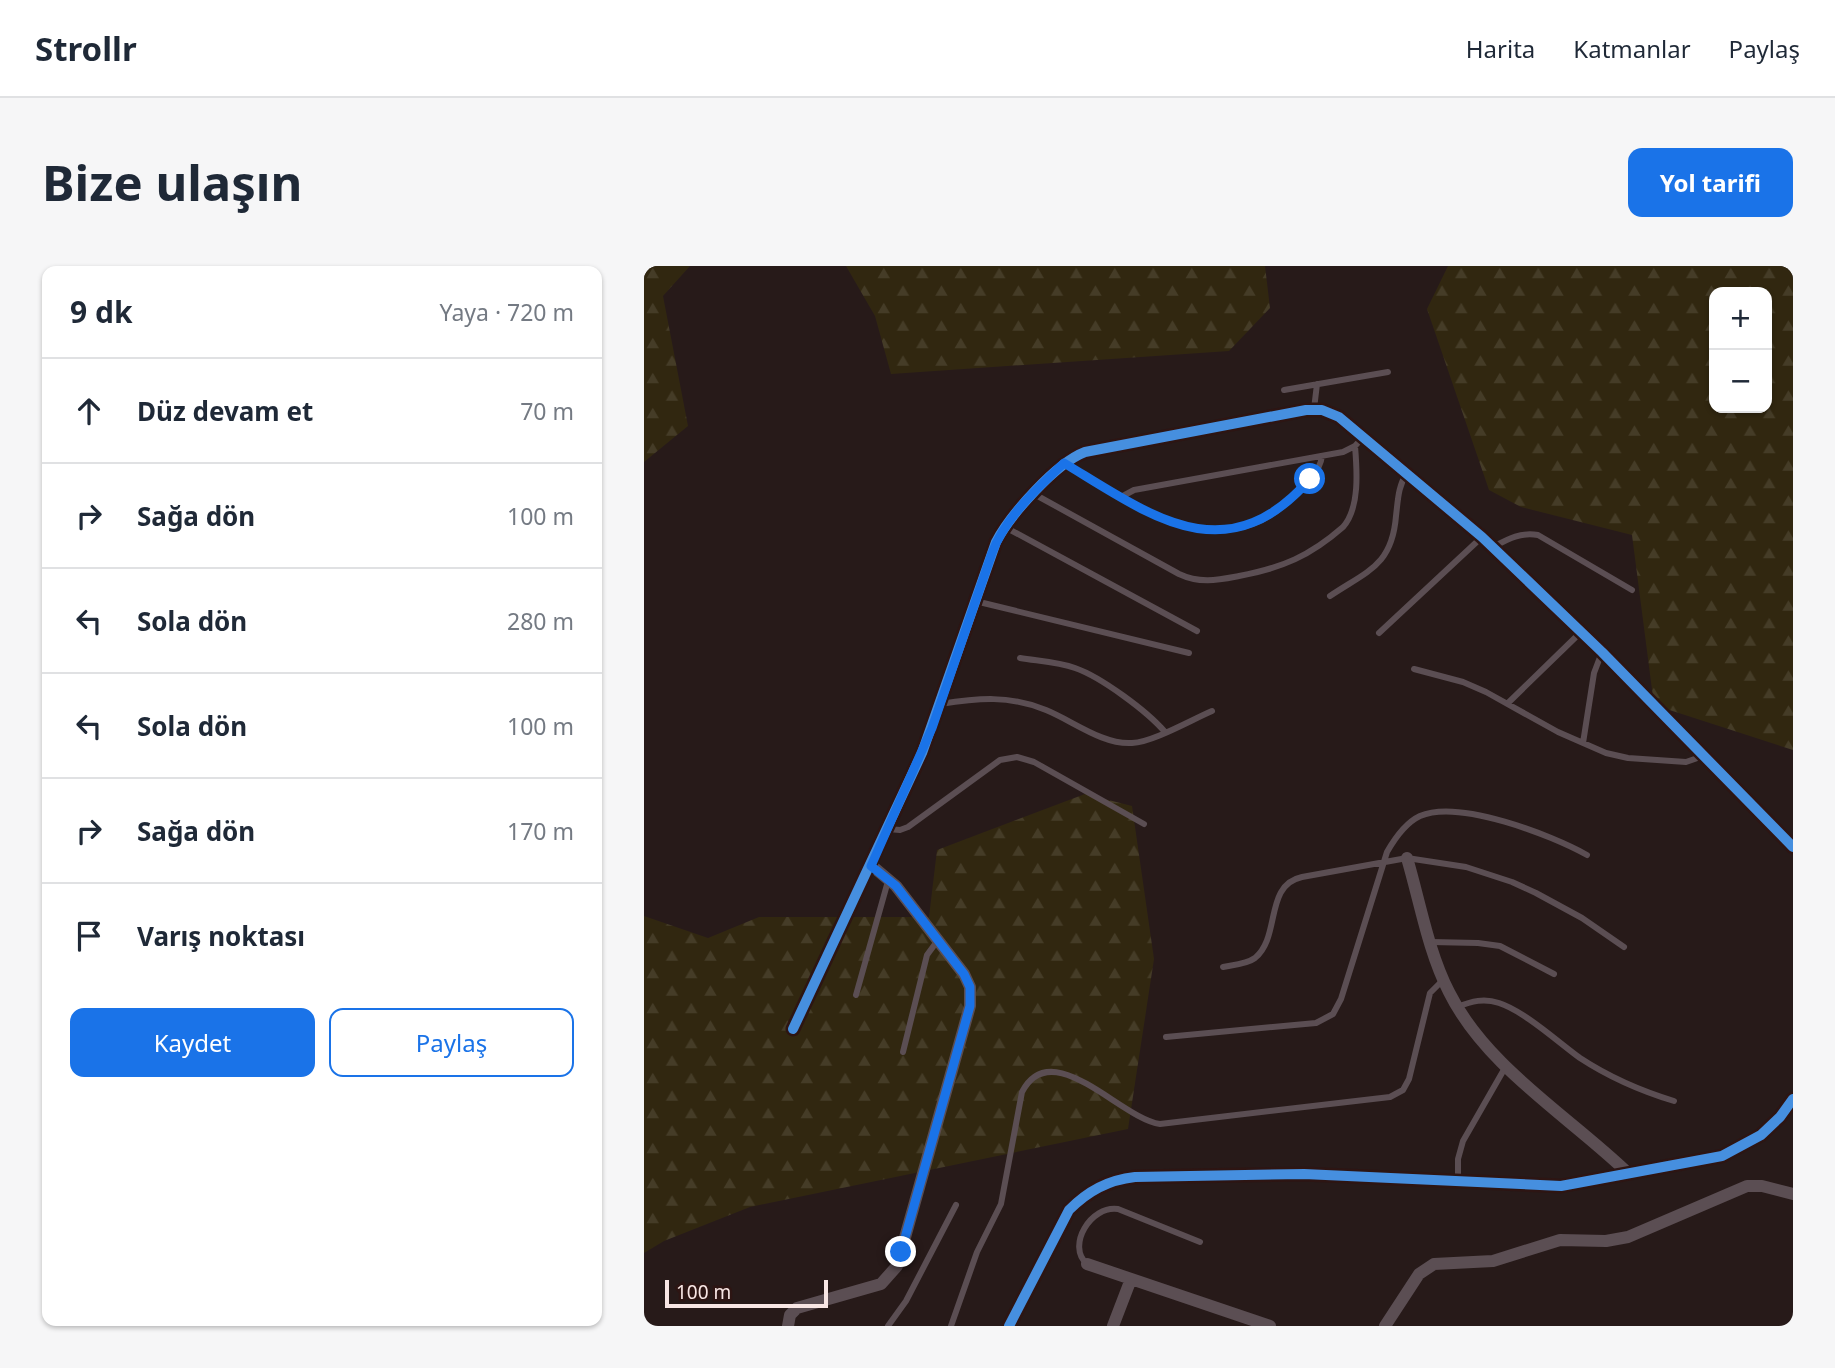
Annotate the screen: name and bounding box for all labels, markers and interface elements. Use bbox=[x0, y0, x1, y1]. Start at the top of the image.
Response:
text: Strollr bbox=[35, 26, 137, 71]
text: Harita bbox=[1466, 32, 1535, 65]
text: Katmanlar bbox=[1573, 32, 1691, 65]
text: Paylaş bbox=[1729, 32, 1800, 65]
button: Yol tarifi bbox=[1628, 148, 1793, 217]
text: Bize ulaşın bbox=[42, 149, 302, 215]
map controls bbox=[1709, 287, 1772, 413]
button: + bbox=[1709, 287, 1772, 350]
text: 9 dk bbox=[70, 291, 133, 332]
text: Yaya · 720 m bbox=[440, 296, 574, 328]
button: − bbox=[1709, 350, 1772, 413]
icon: ahead bbox=[70, 392, 108, 430]
text: Düz devam et bbox=[137, 393, 313, 429]
text: 70 m bbox=[520, 395, 574, 427]
route start bbox=[1294, 463, 1325, 494]
icon: right bbox=[70, 497, 108, 535]
text: Sağa dön bbox=[137, 498, 255, 534]
text: 100 m bbox=[507, 500, 574, 532]
icon: left bbox=[70, 602, 108, 640]
text: Sola dön bbox=[137, 603, 247, 639]
text: 280 m bbox=[507, 605, 574, 637]
icon: left bbox=[70, 707, 108, 745]
text: Sola dön bbox=[137, 708, 247, 744]
text: 100 m bbox=[507, 710, 574, 742]
icon: right bbox=[70, 812, 108, 850]
text: Sağa dön bbox=[137, 813, 255, 849]
text: 170 m bbox=[507, 815, 574, 847]
icon: arrive bbox=[70, 917, 108, 955]
text: Varış noktası bbox=[137, 918, 305, 954]
button: Kaydet bbox=[70, 1008, 315, 1077]
button: Paylaş bbox=[329, 1008, 574, 1077]
route end bbox=[885, 1236, 916, 1267]
scale bar bbox=[665, 1277, 828, 1309]
text: 100 m bbox=[676, 1279, 731, 1305]

